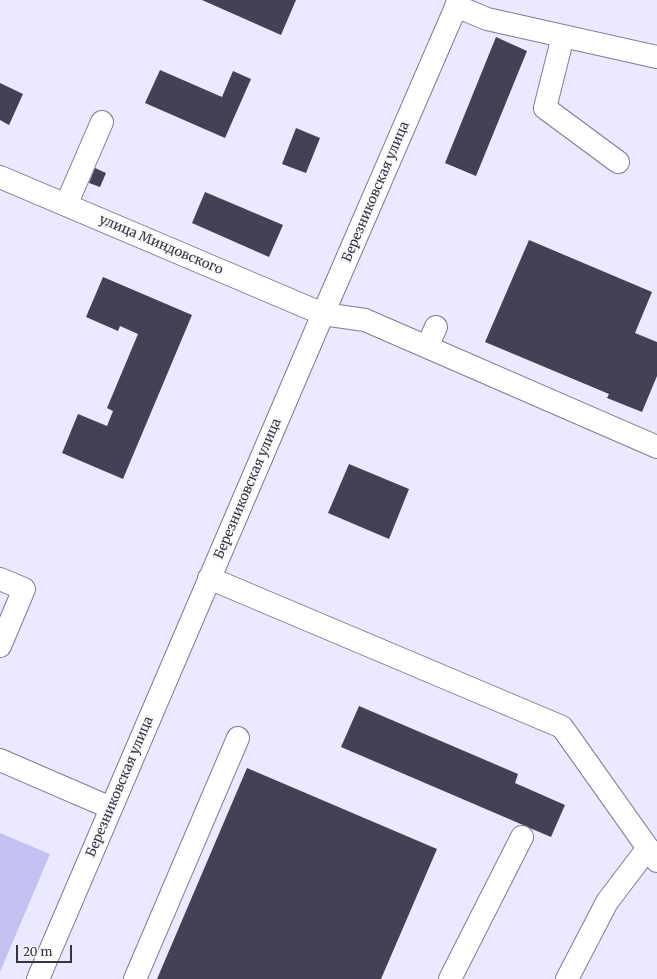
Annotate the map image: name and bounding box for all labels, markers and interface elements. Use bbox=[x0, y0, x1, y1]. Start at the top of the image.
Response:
street label: Березниковская улица bbox=[339, 119, 413, 265]
street label: улица Миндовского bbox=[97, 212, 225, 278]
street label: Березниковская улица bbox=[211, 416, 285, 562]
street label: Березниковская улица bbox=[83, 714, 157, 860]
scale bar bbox=[18, 937, 74, 963]
text: 20 m bbox=[23, 944, 52, 959]

